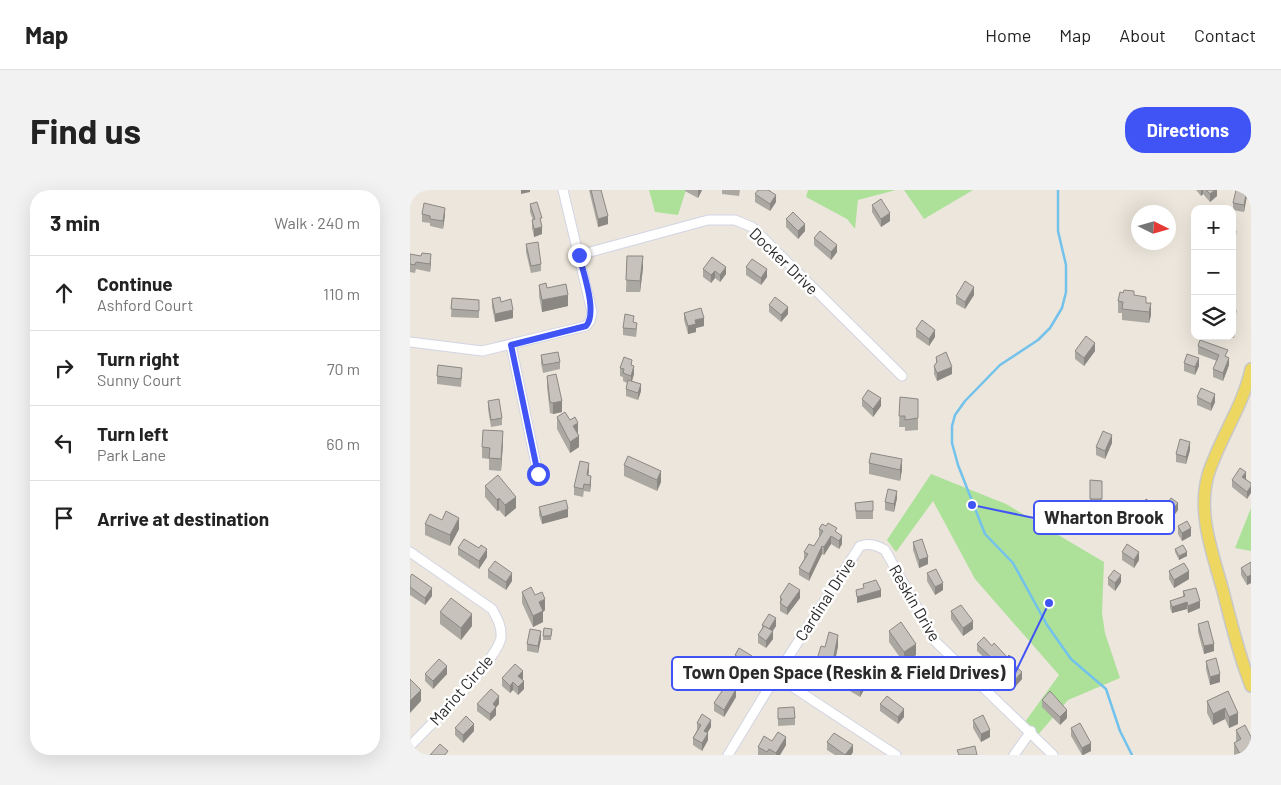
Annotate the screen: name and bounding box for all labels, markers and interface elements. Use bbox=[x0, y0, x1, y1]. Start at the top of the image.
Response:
text: Map bbox=[25, 20, 68, 49]
text: Home bbox=[985, 24, 1031, 46]
text: Map bbox=[1059, 24, 1091, 46]
text: About bbox=[1119, 24, 1166, 46]
text: Contact bbox=[1194, 24, 1256, 46]
button: Directions bbox=[1125, 107, 1251, 153]
text: Find us bbox=[30, 109, 141, 151]
north arrow bbox=[1131, 205, 1176, 250]
map controls bbox=[1191, 205, 1236, 340]
button: + bbox=[1191, 205, 1236, 250]
text: 3 min bbox=[50, 210, 100, 235]
text: Walk · 240 m bbox=[274, 213, 360, 232]
street label: Docker Drive bbox=[746, 223, 823, 298]
route end bbox=[568, 244, 591, 267]
button: − bbox=[1191, 250, 1236, 295]
text: Continue bbox=[97, 272, 173, 295]
icon: ahead bbox=[50, 279, 78, 307]
text: 110 m bbox=[323, 284, 360, 303]
text: Ashford Court bbox=[97, 295, 193, 314]
button: layers bbox=[1191, 295, 1236, 340]
text: Turn right bbox=[97, 347, 179, 370]
icon: right bbox=[50, 354, 78, 382]
text: 70 m bbox=[327, 359, 360, 378]
text: Sunny Court bbox=[97, 370, 181, 389]
text: Turn left bbox=[97, 422, 168, 445]
icon: left bbox=[50, 429, 78, 457]
text: 60 m bbox=[326, 434, 360, 453]
text: Park Lane bbox=[97, 445, 166, 464]
route start bbox=[527, 463, 550, 486]
callout: Wharton Brook bbox=[1034, 501, 1174, 534]
icon: arrive bbox=[50, 504, 78, 532]
text: Wharton Brook bbox=[1044, 506, 1164, 528]
text: Arrive at destination bbox=[97, 507, 269, 530]
street label: Cardinal Drive bbox=[791, 553, 859, 644]
street label: Reskin Drive bbox=[886, 561, 945, 644]
street label: Mariot Circle bbox=[425, 651, 496, 729]
callout: Town Open Space (Reskin & Field Drives) bbox=[672, 657, 1015, 690]
text: Town Open Space (Reskin & Field Drives) bbox=[683, 661, 1006, 683]

